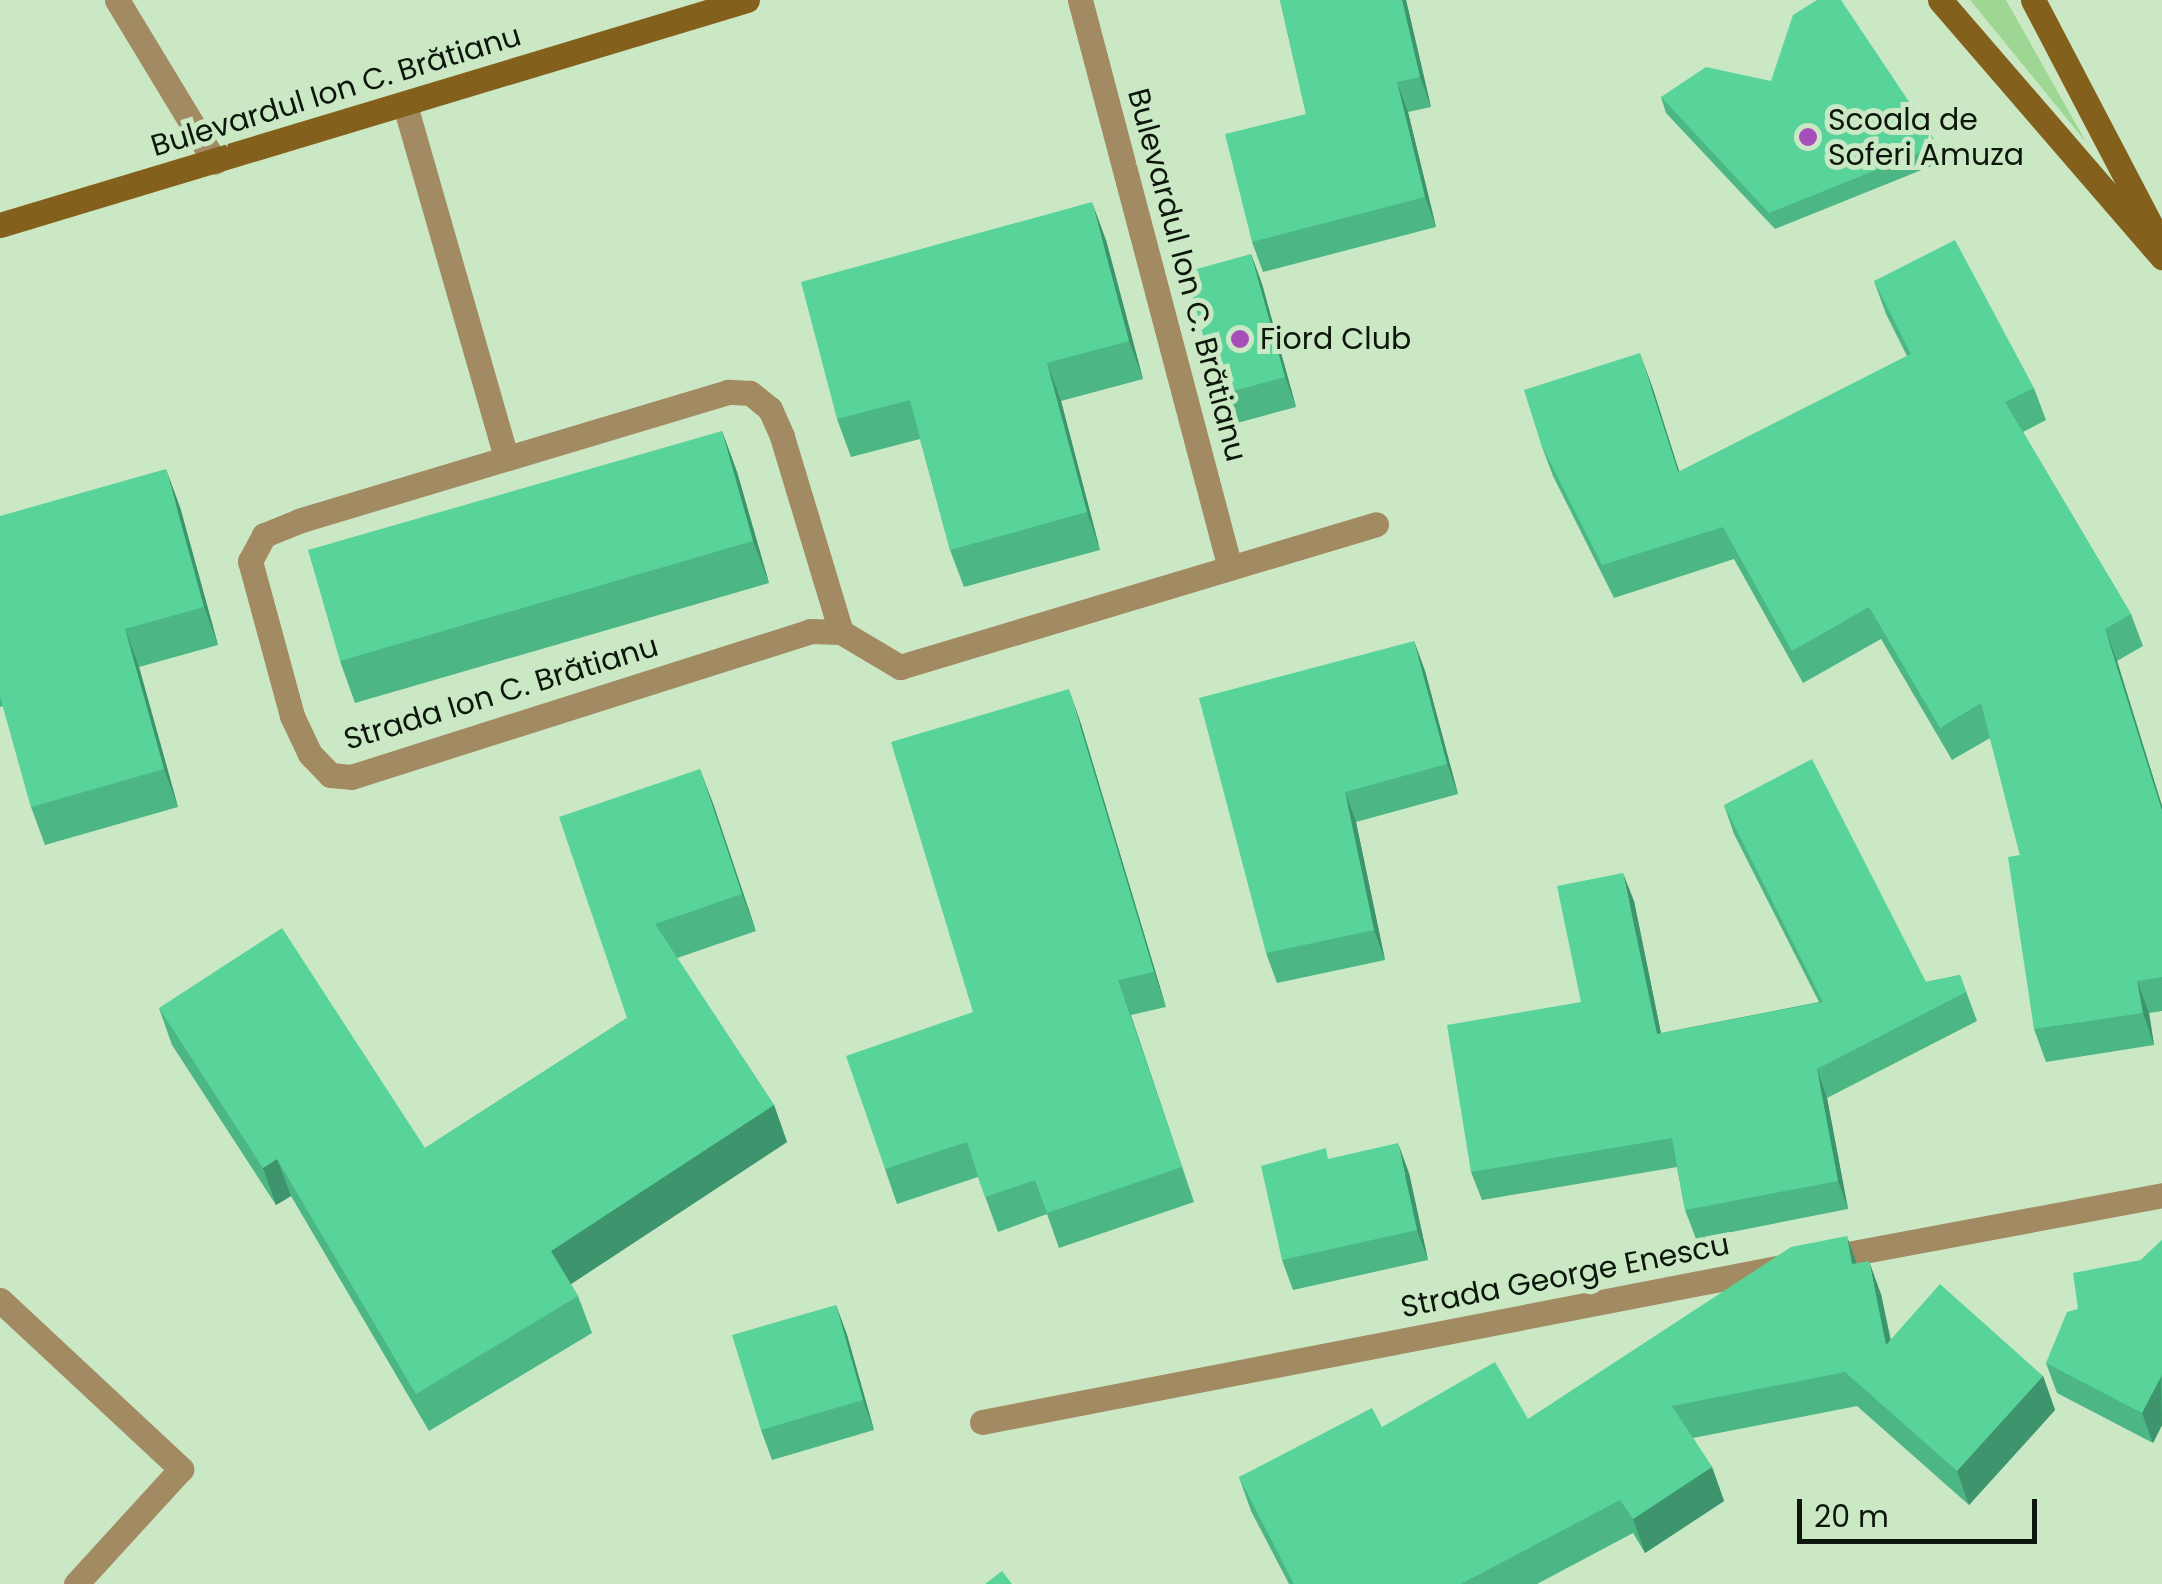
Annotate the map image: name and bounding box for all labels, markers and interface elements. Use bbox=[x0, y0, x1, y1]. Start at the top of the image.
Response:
street label: Bulevardul Ion C. Brătianu bbox=[147, 18, 525, 164]
street label: Bulevardul Ion C. Brătianu bbox=[1120, 84, 1254, 466]
place label: Scoala de Soferi Amuza bbox=[1828, 102, 2024, 172]
marker: Scoala de Soferi Amuza bbox=[1797, 126, 1819, 148]
place label: Fiord Club bbox=[1260, 321, 1411, 357]
marker: Fiord Club bbox=[1229, 328, 1251, 350]
street label: Strada Ion C. Brătianu bbox=[340, 628, 662, 758]
street label: Strada George Enescu bbox=[1398, 1226, 1732, 1326]
scale bar bbox=[1802, 1479, 2042, 1541]
text: 20 m bbox=[1814, 1495, 1889, 1538]

